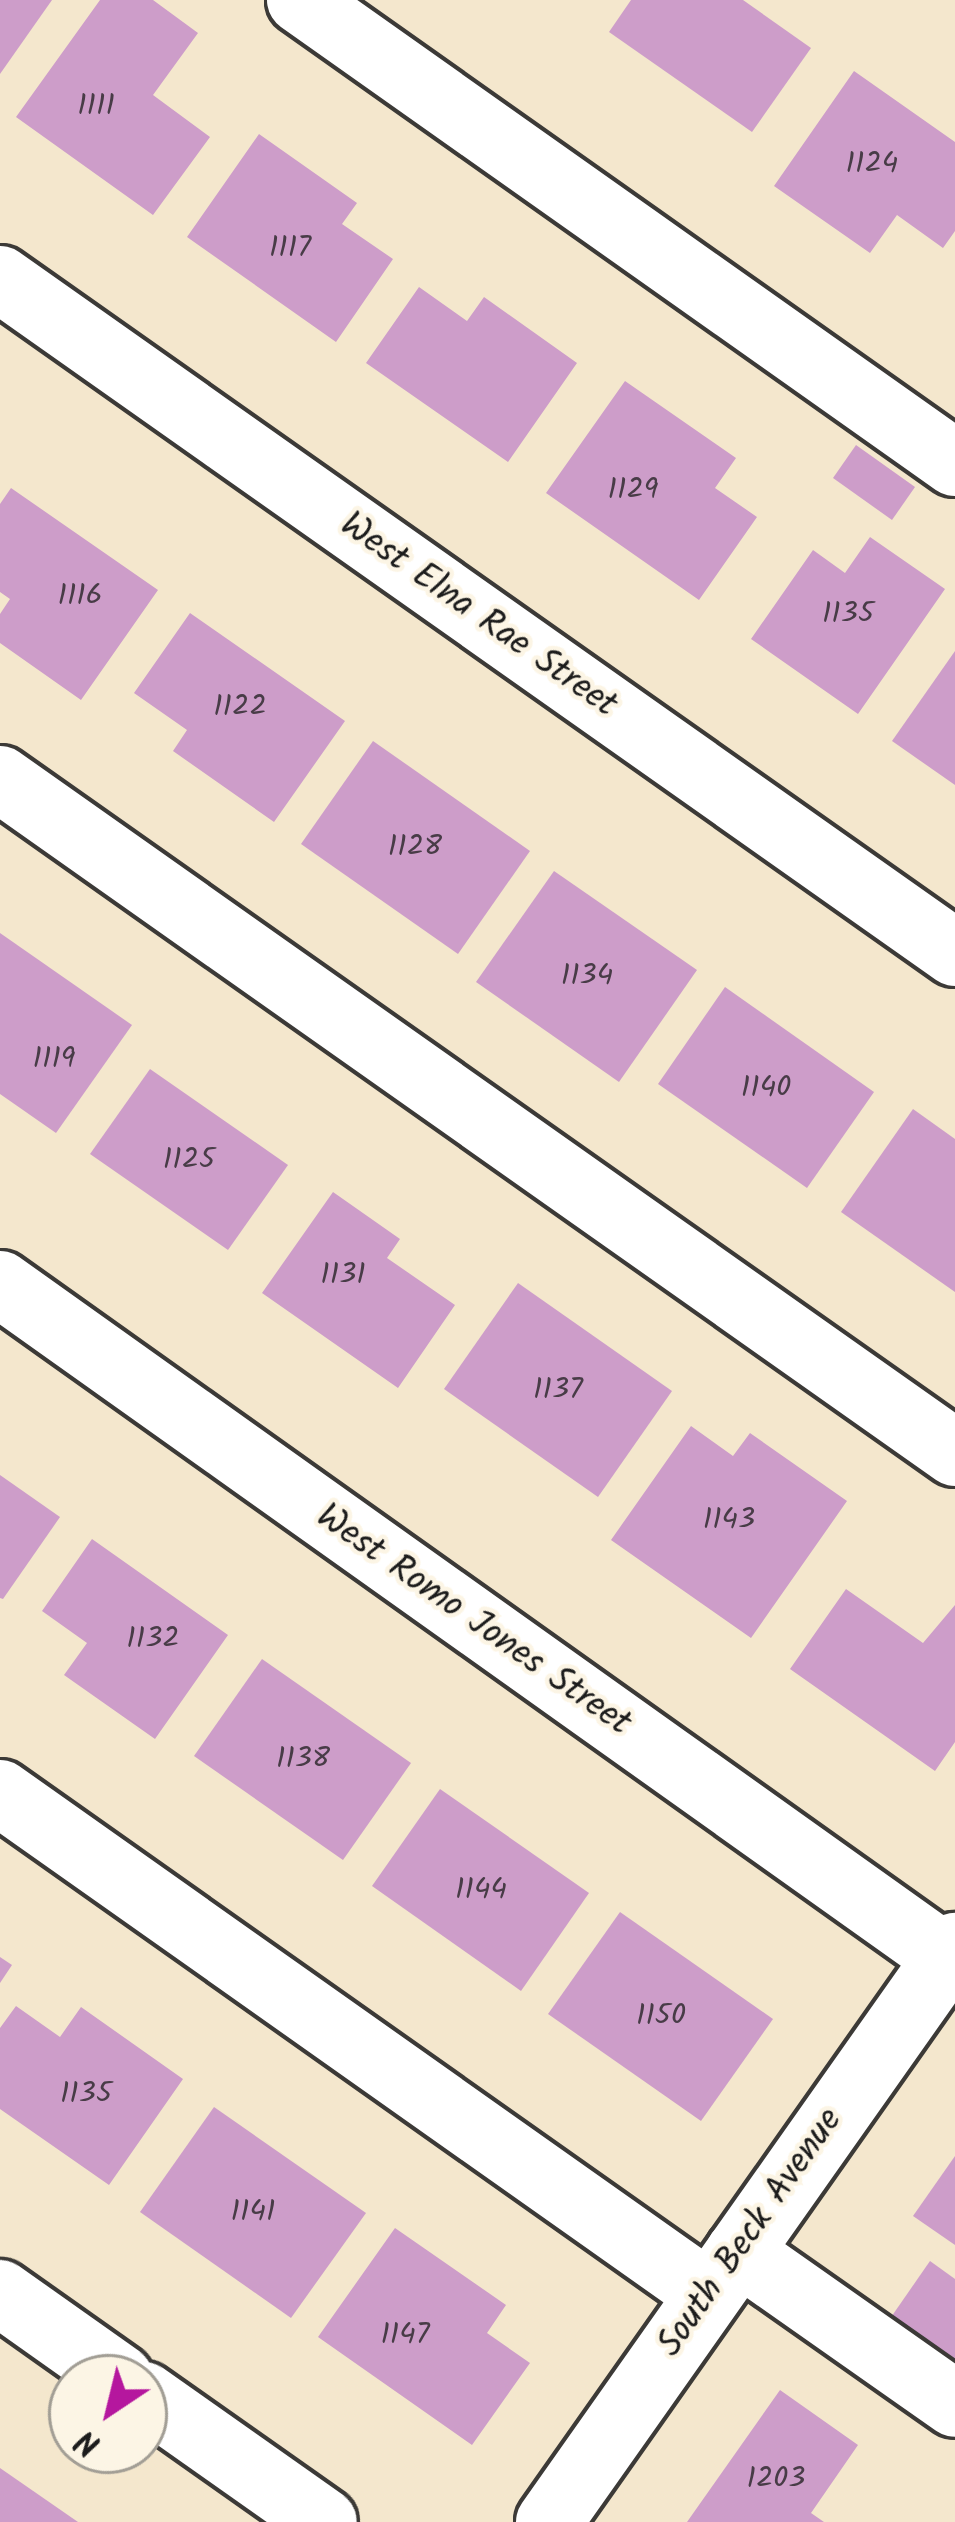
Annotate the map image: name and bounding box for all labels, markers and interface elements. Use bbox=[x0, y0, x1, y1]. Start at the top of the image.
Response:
house number: 1111 bbox=[77, 88, 115, 124]
house number: 1124 bbox=[846, 146, 898, 182]
house number: 1117 bbox=[269, 230, 311, 266]
house number: 1129 bbox=[608, 472, 658, 508]
street label: West Elna Rae Street bbox=[331, 504, 625, 728]
house number: 1116 bbox=[58, 578, 102, 614]
house number: 1135 bbox=[822, 596, 874, 632]
house number: 1122 bbox=[213, 689, 267, 725]
house number: 1128 bbox=[388, 829, 442, 865]
house number: 1134 bbox=[561, 958, 613, 994]
house number: 1119 bbox=[33, 1041, 75, 1077]
house number: 1140 bbox=[741, 1070, 791, 1106]
house number: 1125 bbox=[163, 1142, 215, 1178]
house number: 1131 bbox=[320, 1257, 366, 1293]
house number: 1137 bbox=[533, 1372, 583, 1408]
street label: West Romo Jones Street bbox=[307, 1496, 639, 1746]
house number: 1143 bbox=[703, 1502, 755, 1538]
house number: 1132 bbox=[126, 1621, 180, 1657]
house number: 1138 bbox=[276, 1741, 330, 1777]
house number: 1144 bbox=[455, 1872, 507, 1908]
house number: 1150 bbox=[636, 1998, 686, 2034]
house number: 1135 bbox=[60, 2076, 112, 2112]
street label: South Beck Avenue bbox=[649, 2101, 853, 2365]
house number: 1141 bbox=[231, 2194, 275, 2230]
house number: 1147 bbox=[380, 2317, 430, 2353]
north arrow bbox=[48, 2354, 168, 2474]
text: N bbox=[65, 2414, 113, 2469]
house number: 1203 bbox=[747, 2461, 805, 2497]

